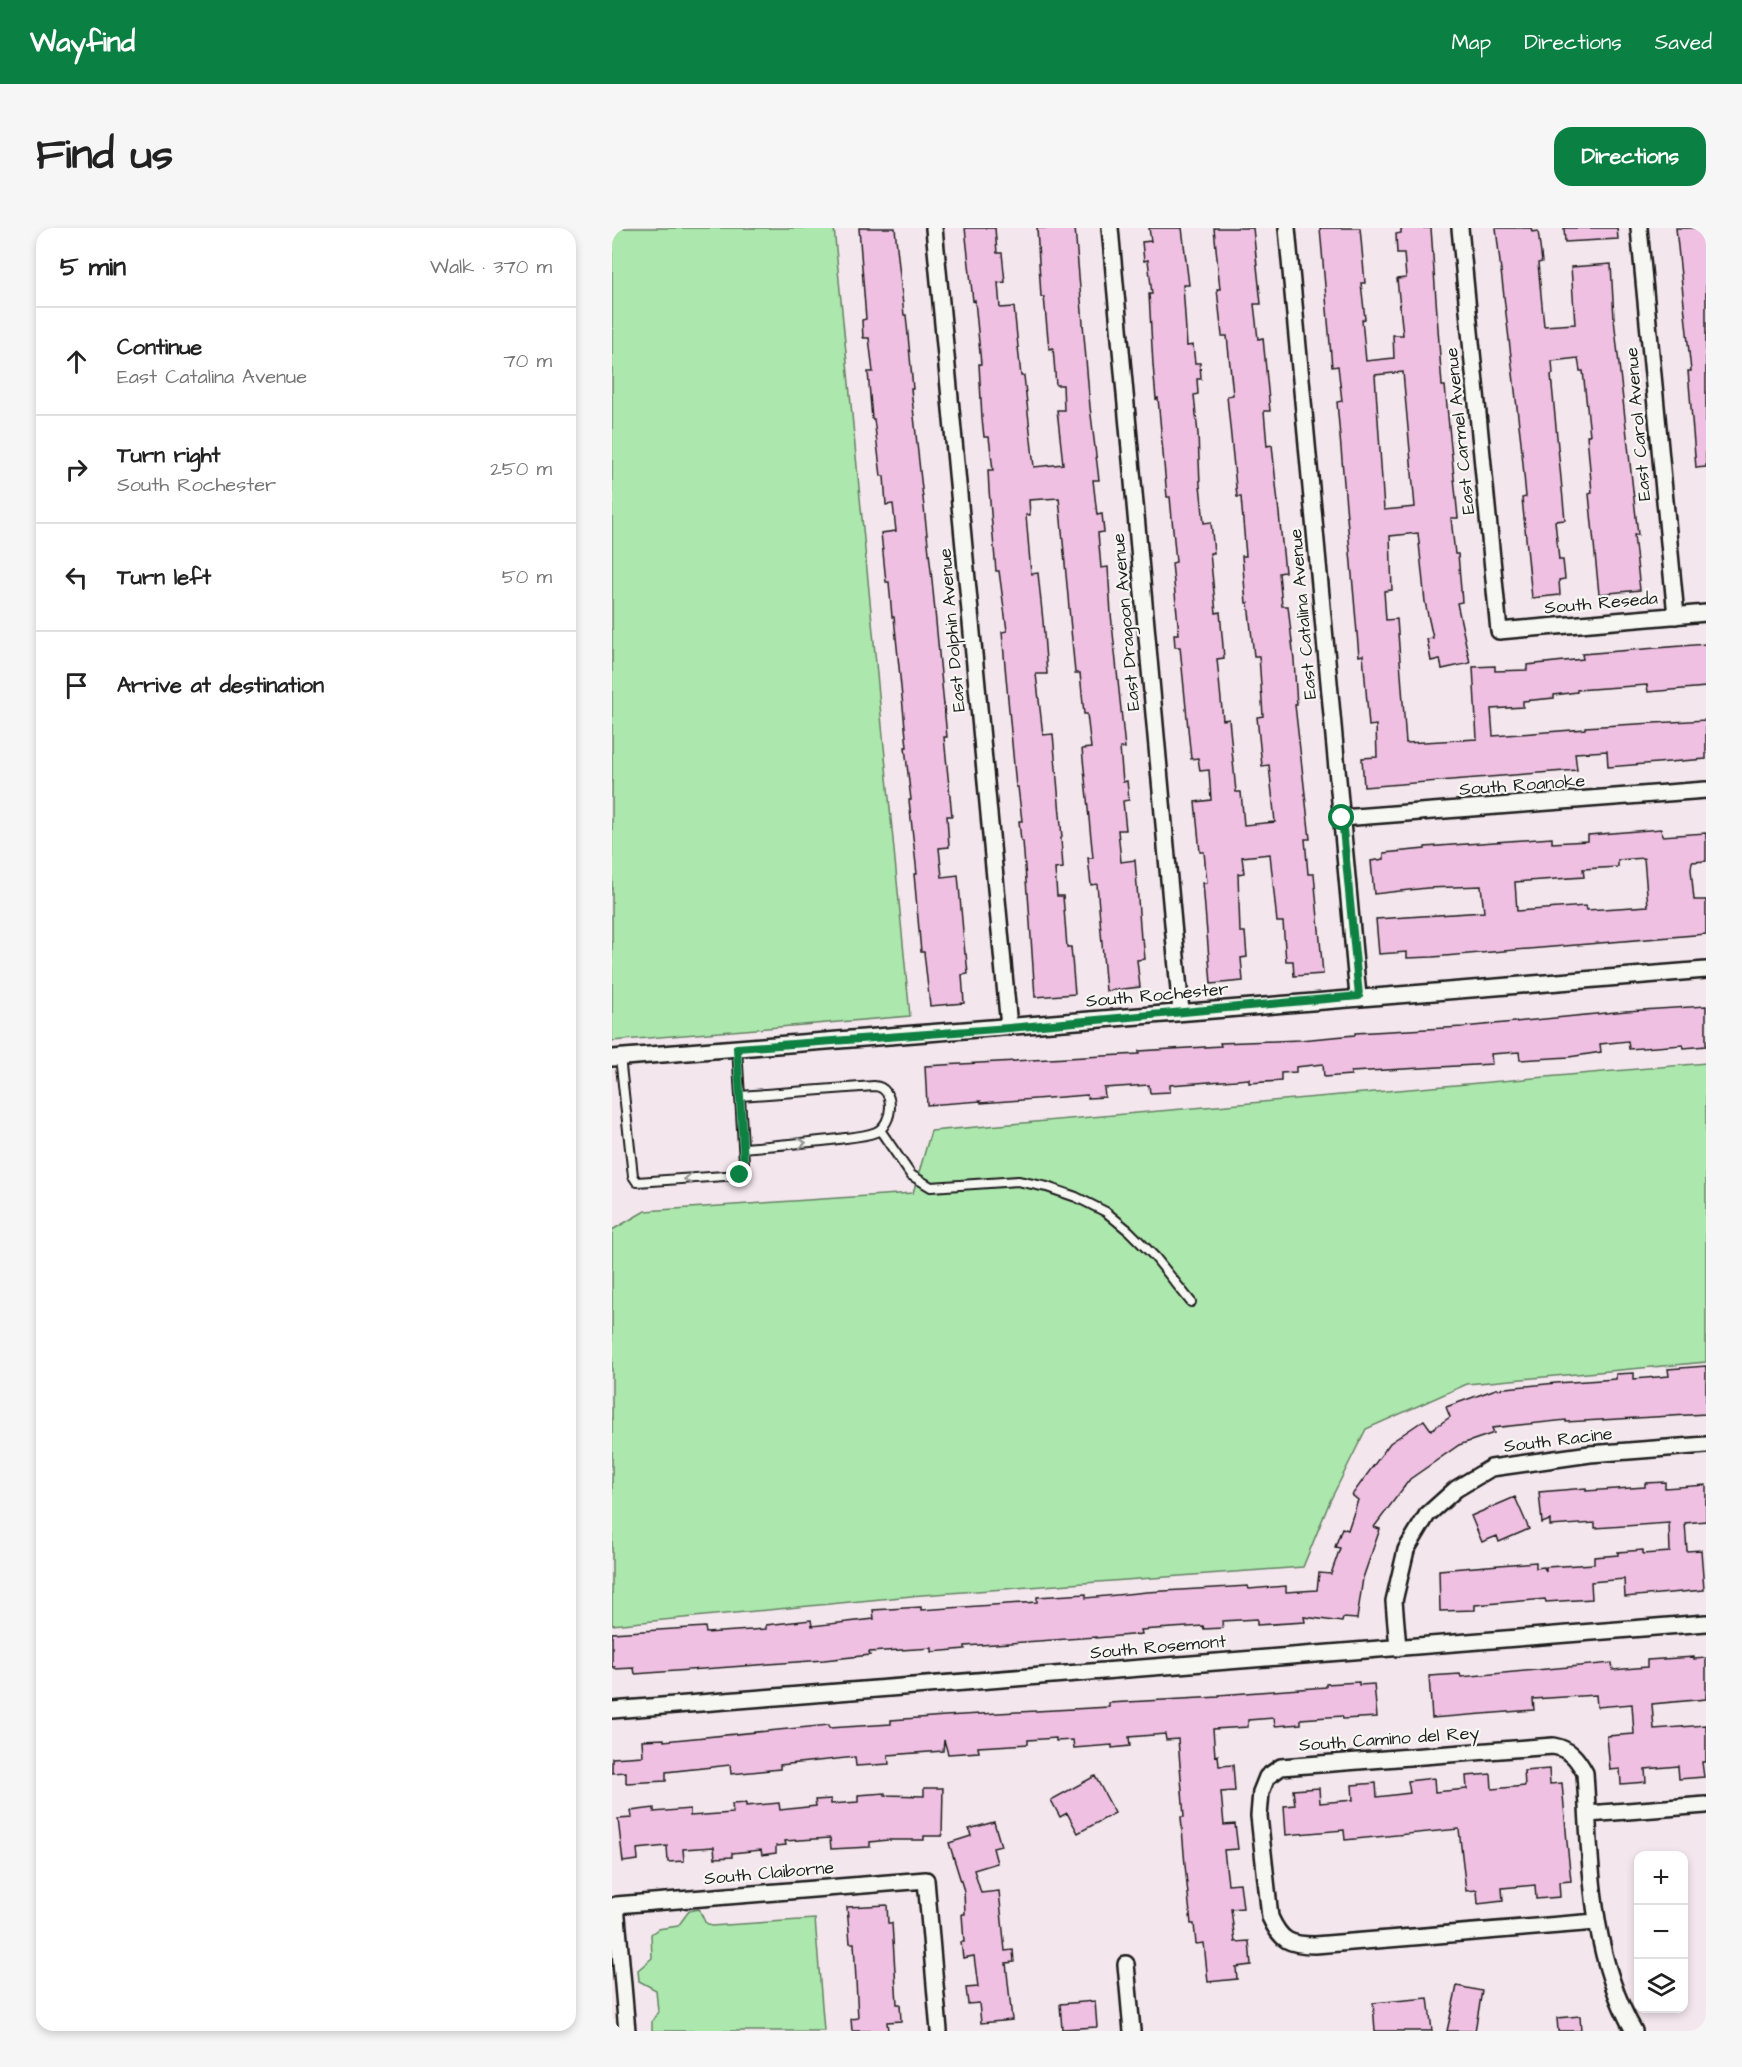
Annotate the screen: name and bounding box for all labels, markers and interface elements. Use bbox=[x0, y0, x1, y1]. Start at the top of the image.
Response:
text: Wayfind bbox=[30, 23, 135, 62]
text: Map bbox=[1451, 28, 1491, 57]
text: Directions bbox=[1524, 28, 1622, 57]
text: Saved bbox=[1655, 28, 1712, 57]
text: Find us bbox=[36, 127, 173, 185]
button: Directions bbox=[1554, 127, 1706, 186]
text: 5 min bbox=[60, 249, 126, 285]
text: Walk · 370 m bbox=[430, 253, 552, 281]
text: Continue bbox=[117, 332, 202, 363]
icon: ahead bbox=[60, 345, 93, 378]
street label: East Carmel Avenue bbox=[1439, 346, 1481, 516]
street label: East Carol Avenue bbox=[1619, 346, 1657, 502]
text: 70 m bbox=[504, 347, 552, 375]
text: East Catalina Avenue bbox=[117, 363, 307, 391]
text: Turn right bbox=[117, 440, 220, 471]
icon: right bbox=[60, 453, 93, 486]
text: 250 m bbox=[490, 455, 552, 483]
text: South Rochester bbox=[117, 471, 276, 499]
street label: East Catalina Avenue bbox=[1283, 527, 1323, 700]
street label: East Dragoon Avenue bbox=[1106, 532, 1147, 712]
street label: East Dolphin Avenue bbox=[932, 547, 972, 713]
icon: left bbox=[60, 561, 93, 594]
text: Turn left bbox=[117, 562, 211, 593]
text: 50 m bbox=[502, 563, 552, 591]
street label: South Reseda bbox=[1543, 586, 1659, 620]
icon: arrive bbox=[60, 669, 93, 702]
text: Arrive at destination bbox=[117, 670, 324, 701]
street label: South Roanoke bbox=[1458, 768, 1586, 802]
route start bbox=[1328, 804, 1354, 830]
street label: South Rochester bbox=[1085, 976, 1229, 1014]
one-way arrow bbox=[797, 1137, 806, 1150]
route end bbox=[726, 1161, 752, 1187]
one-way arrow bbox=[683, 1172, 692, 1185]
street label: South Racine bbox=[1502, 1421, 1614, 1459]
street label: South Rosemont bbox=[1089, 1629, 1228, 1665]
street label: South Camino del Rey bbox=[1298, 1720, 1480, 1759]
map controls bbox=[1634, 1851, 1688, 2013]
button: + bbox=[1634, 1851, 1688, 1905]
street label: South Claiborne bbox=[703, 1855, 835, 1891]
button: − bbox=[1634, 1905, 1688, 1959]
button: layers bbox=[1634, 1959, 1688, 2013]

